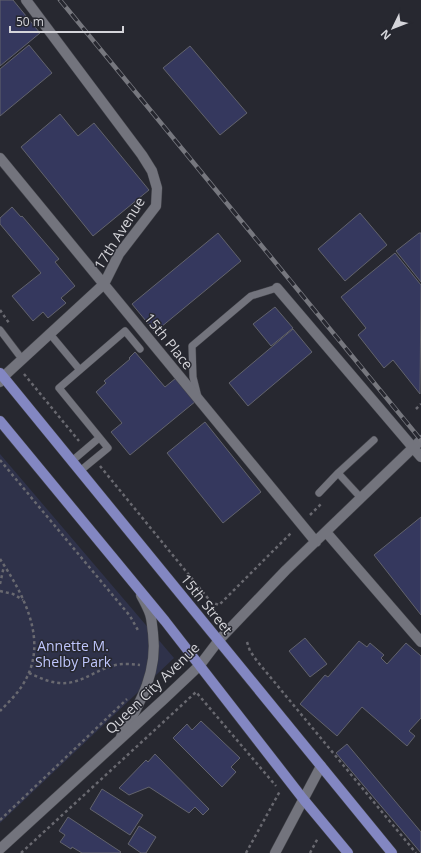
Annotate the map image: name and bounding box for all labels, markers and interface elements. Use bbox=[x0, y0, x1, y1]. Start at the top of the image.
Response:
scale bar bbox=[10, 8, 123, 34]
north arrow bbox=[373, 8, 413, 48]
text: 50 m bbox=[16, 13, 44, 30]
text: N bbox=[377, 27, 394, 44]
street label: 17th Avenue bbox=[89, 193, 149, 273]
street label: 15th Place bbox=[140, 309, 198, 373]
street label: 15th Street bbox=[177, 570, 237, 638]
park label: Annette M. Shelby Park bbox=[35, 636, 112, 671]
street label: Queen City Avenue bbox=[101, 638, 203, 738]

